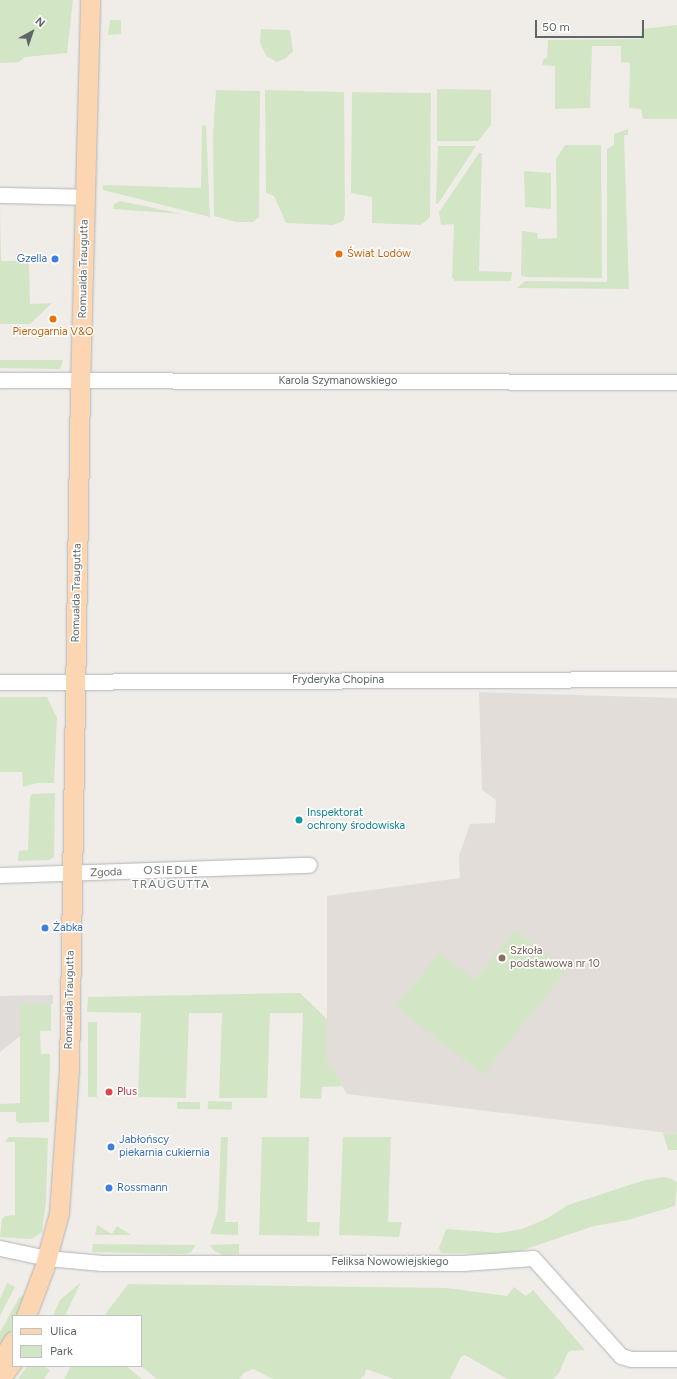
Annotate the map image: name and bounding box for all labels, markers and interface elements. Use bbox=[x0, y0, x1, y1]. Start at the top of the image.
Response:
north arrow bbox=[12, 12, 52, 52]
scale bar bbox=[537, 12, 646, 38]
text: N bbox=[33, 15, 47, 30]
text: 50 m bbox=[542, 20, 570, 34]
street label: Romualda Traugutta bbox=[77, 219, 91, 319]
place label: Świat Lodów bbox=[347, 247, 411, 261]
marker: Świat Lodów bbox=[334, 249, 344, 259]
place label: Gzella bbox=[17, 252, 47, 266]
marker: Gzella bbox=[50, 254, 60, 264]
marker: Pierogarnia V&O bbox=[48, 314, 58, 324]
place label: Pierogarnia V&O bbox=[12, 325, 94, 339]
street label: Karola Szymanowskiego bbox=[279, 374, 397, 388]
street label: Romualda Traugutta bbox=[70, 543, 84, 643]
street label: Fryderyka Chopina bbox=[292, 673, 384, 687]
place label: Inspektorat ochrony środowiska bbox=[307, 807, 405, 833]
marker: Inspektorat ochrony środowiska bbox=[294, 815, 304, 825]
district label: OSIEDLE TRAUGUTTA bbox=[132, 864, 210, 892]
street label: Zgoda bbox=[90, 866, 122, 880]
place label: Żabka bbox=[53, 921, 83, 935]
marker: Żabka bbox=[40, 923, 50, 933]
place label: Szkoła podstawowa nr 10 bbox=[510, 945, 600, 971]
street label: Romualda Traugutta bbox=[63, 950, 77, 1050]
marker: Szkoła podstawowa nr 10 bbox=[497, 953, 507, 963]
place label: Plus bbox=[117, 1085, 137, 1099]
marker: Plus bbox=[104, 1087, 114, 1097]
place label: Jabłońscy piekarnia cukiernia bbox=[119, 1134, 210, 1160]
marker: Jabłońscy piekarnia cukiernia bbox=[106, 1142, 116, 1152]
place label: Rossmann bbox=[117, 1181, 168, 1195]
marker: Rossmann bbox=[104, 1183, 114, 1193]
street label: Feliksa Nowowiejskiego bbox=[331, 1255, 449, 1269]
legend bbox=[12, 1315, 142, 1367]
text: Ulica bbox=[50, 1324, 77, 1338]
text: Park bbox=[50, 1344, 73, 1358]

